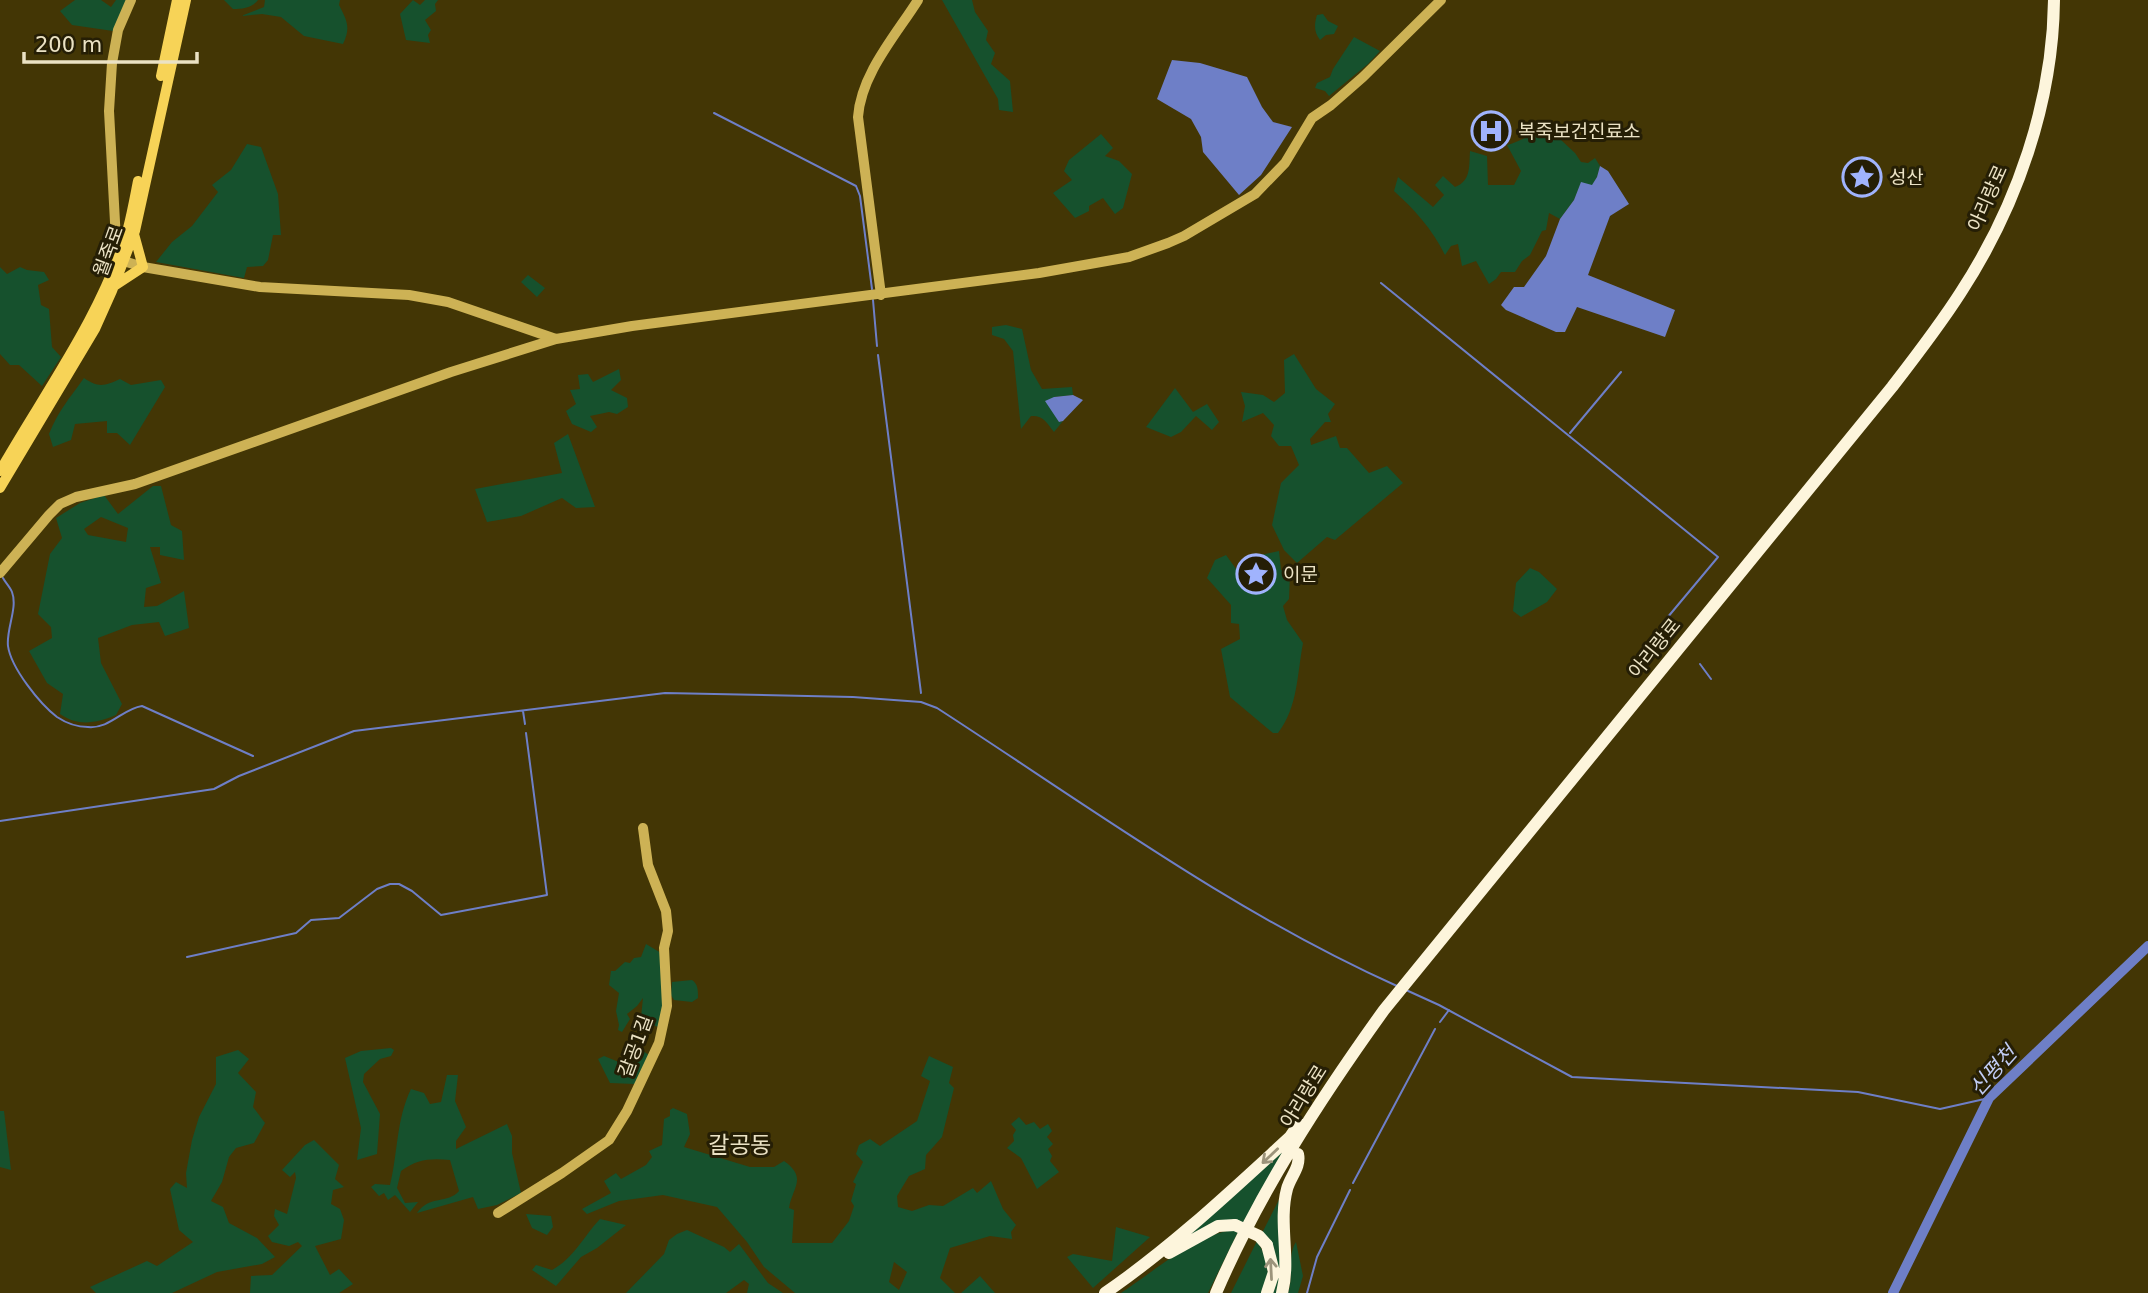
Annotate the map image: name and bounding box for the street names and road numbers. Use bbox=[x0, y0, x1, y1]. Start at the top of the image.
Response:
street label: 아리랑로 bbox=[1963, 162, 2011, 234]
street label: 월죽로 bbox=[89, 223, 127, 279]
street label: 아리랑로 bbox=[1623, 614, 1685, 682]
street label: 갈공1길 bbox=[614, 1012, 656, 1080]
street label: 아리랑로 bbox=[1275, 1061, 1331, 1131]

